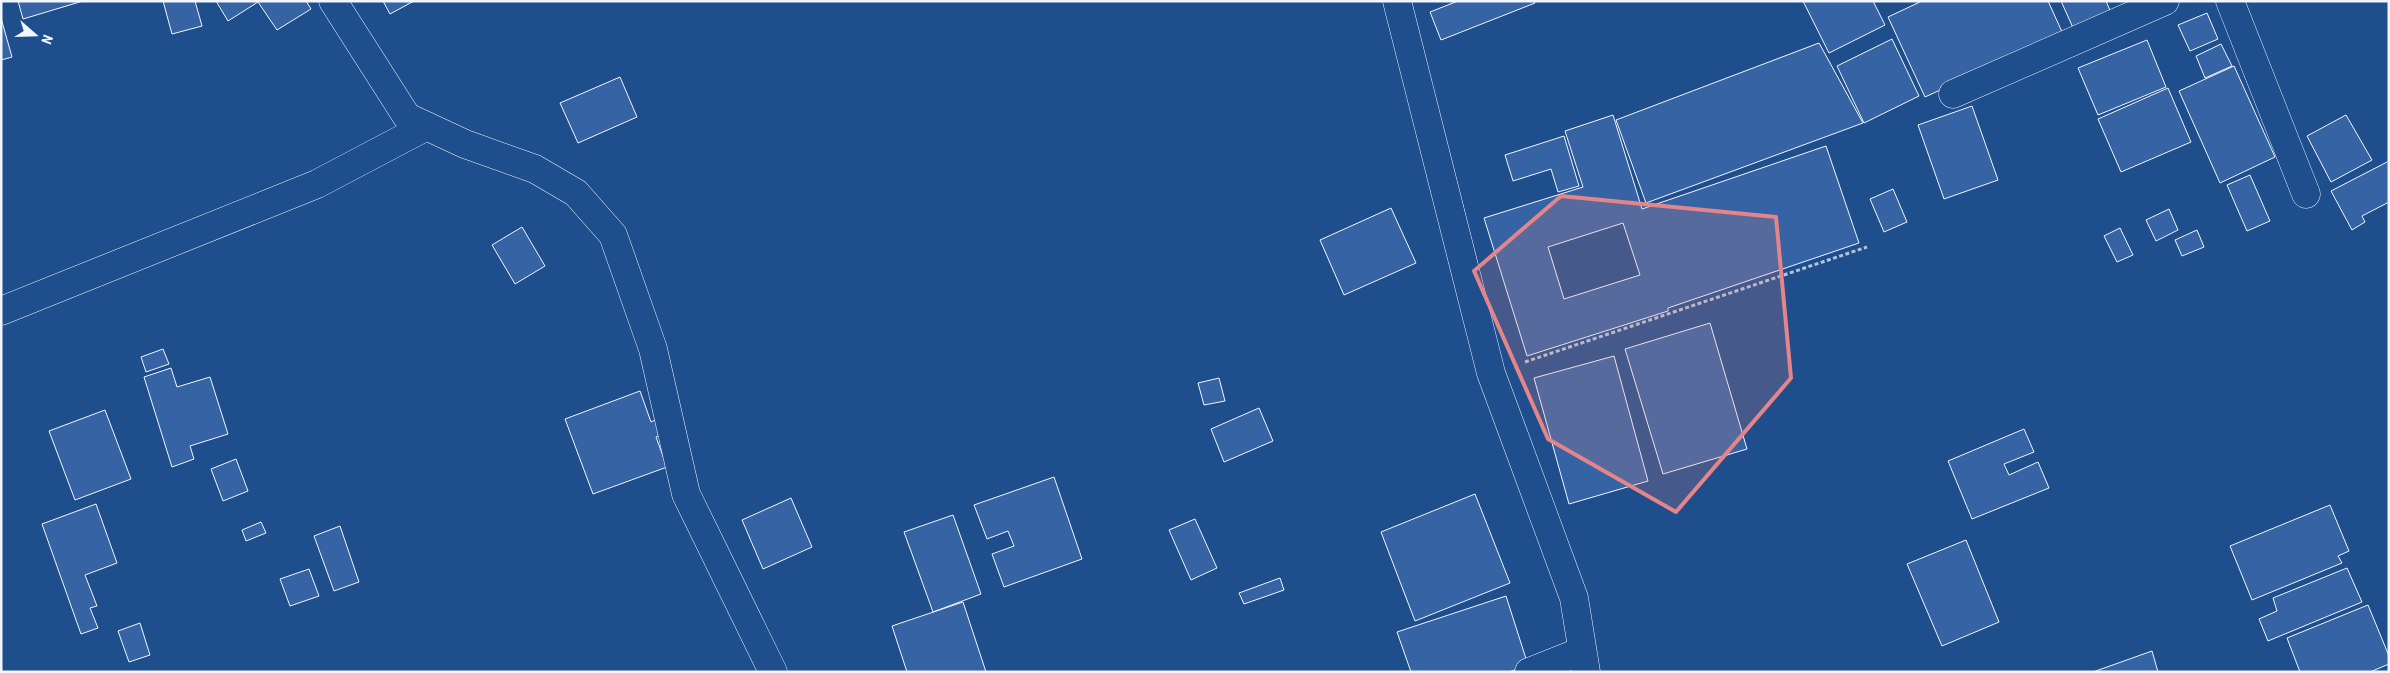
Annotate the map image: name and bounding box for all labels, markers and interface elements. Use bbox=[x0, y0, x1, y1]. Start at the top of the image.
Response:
north arrow bbox=[10, 10, 60, 60]
text: N bbox=[38, 33, 56, 46]

